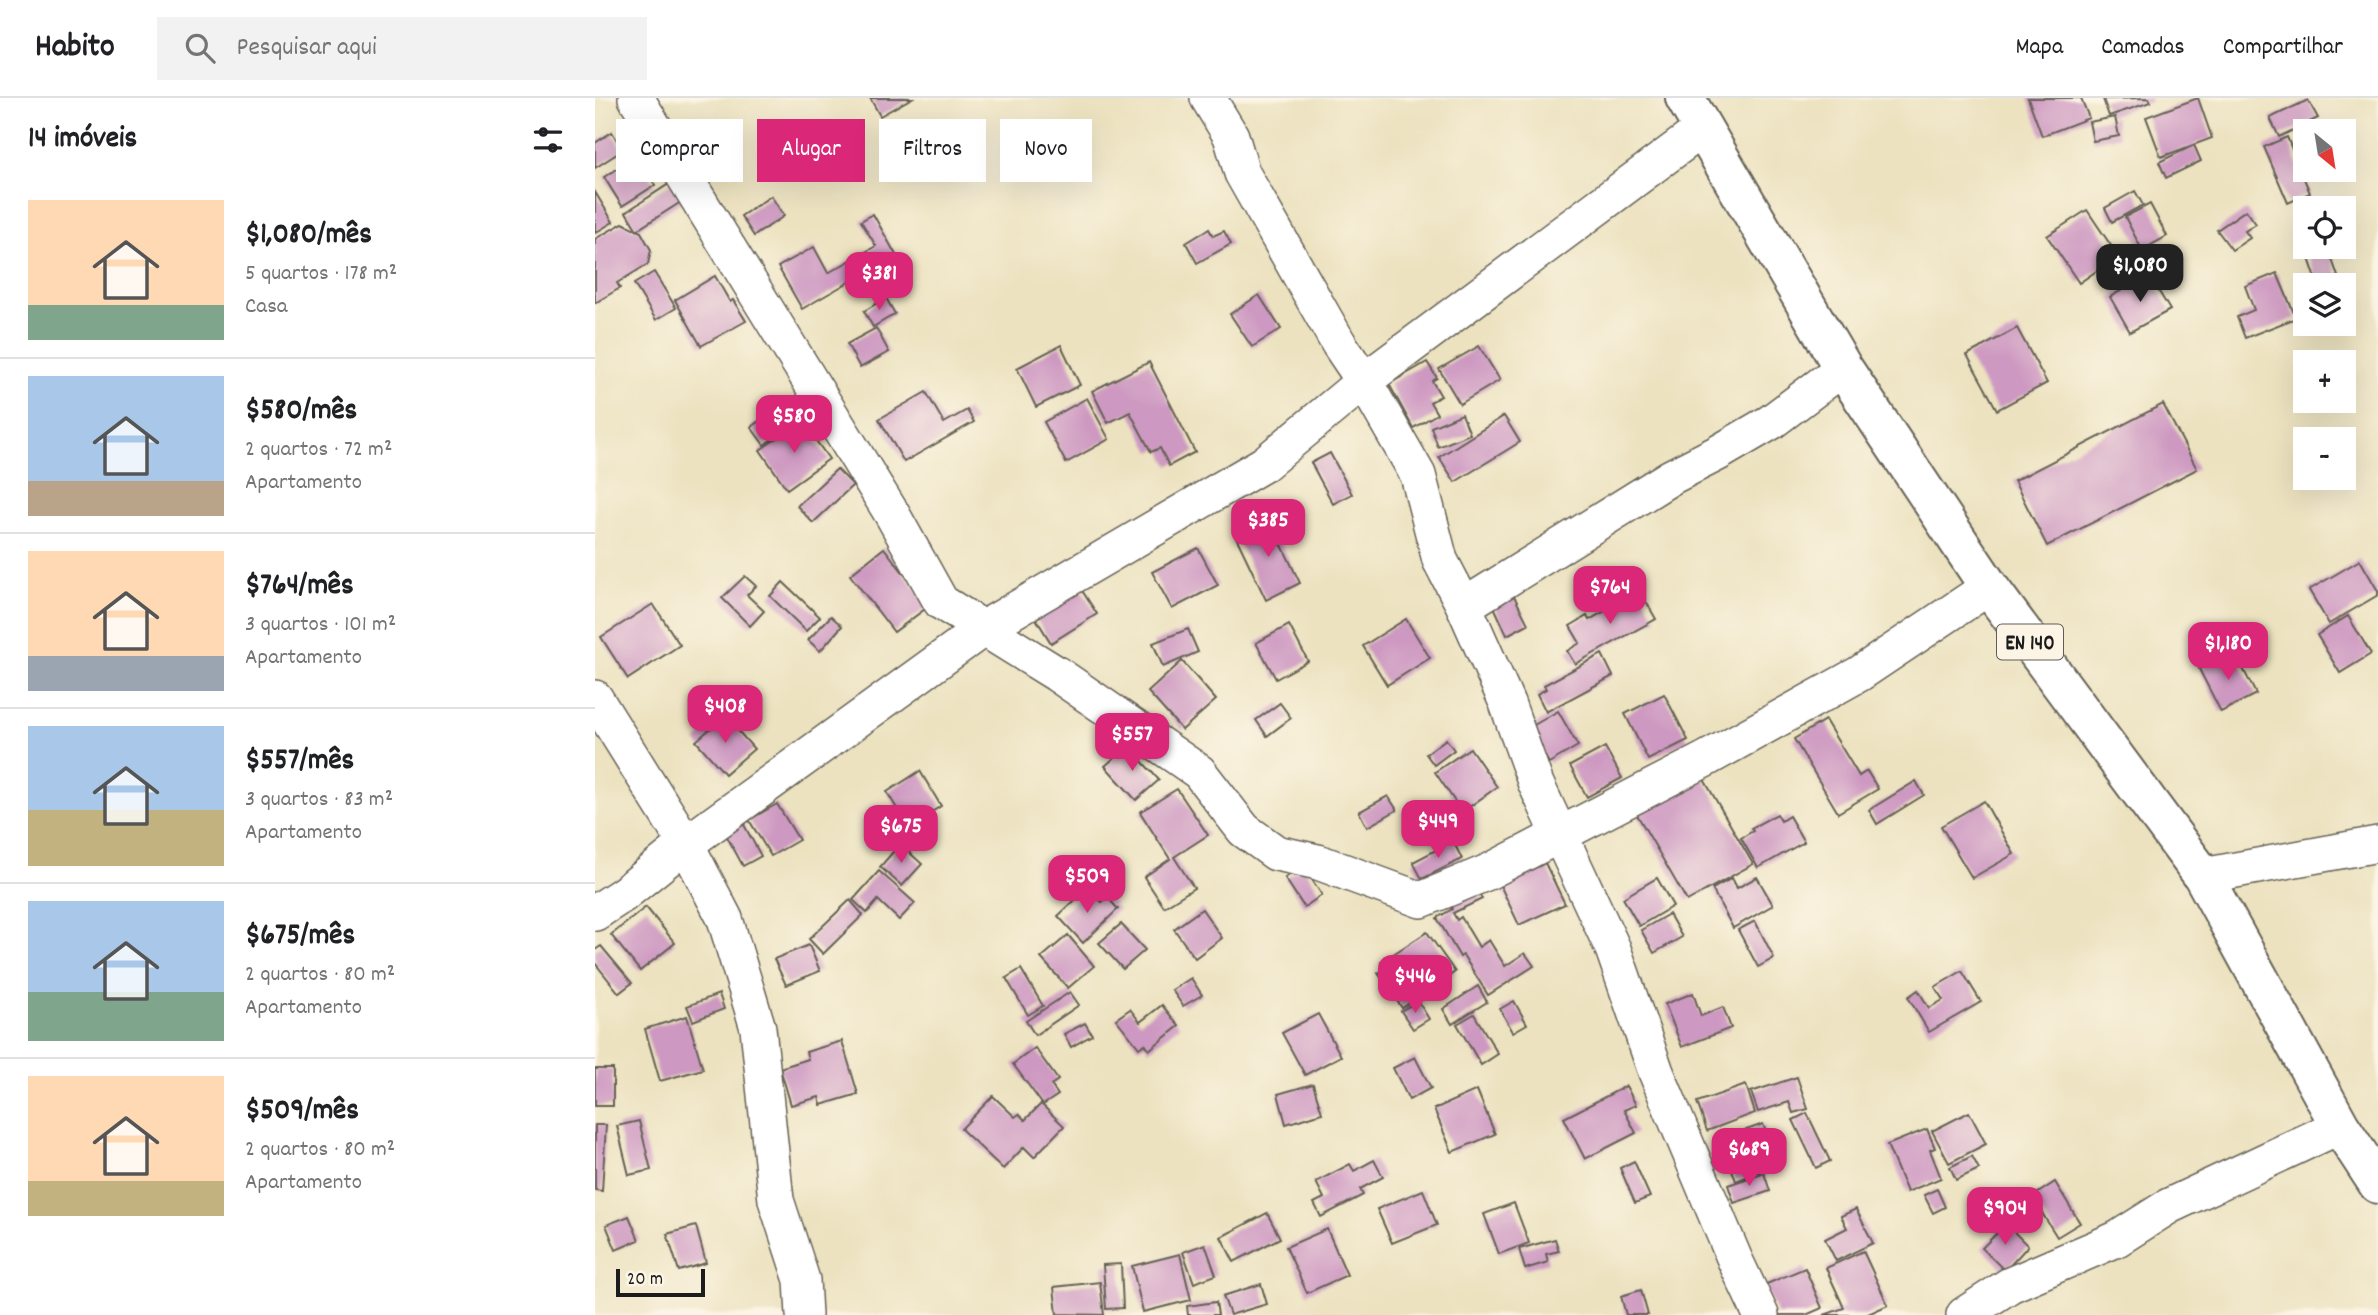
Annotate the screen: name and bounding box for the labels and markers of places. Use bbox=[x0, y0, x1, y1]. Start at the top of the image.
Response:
pin: $1,080 bbox=[2083, 244, 2197, 304]
pin: $381 bbox=[838, 252, 920, 312]
pin: $580 bbox=[753, 396, 835, 455]
pin: $385 bbox=[1227, 500, 1309, 559]
pin: $764 bbox=[1569, 566, 1651, 626]
pin: $1,180 bbox=[2171, 622, 2285, 682]
pin: $408 bbox=[684, 686, 766, 745]
pin: $557 bbox=[1091, 714, 1173, 773]
pin: $449 bbox=[1397, 800, 1479, 860]
pin: $675 bbox=[860, 806, 942, 865]
pin: $509 bbox=[1046, 856, 1128, 915]
pin: $446 bbox=[1374, 956, 1456, 1015]
pin: $689 bbox=[1708, 1128, 1790, 1188]
pin: $904 bbox=[1964, 1188, 2046, 1247]

